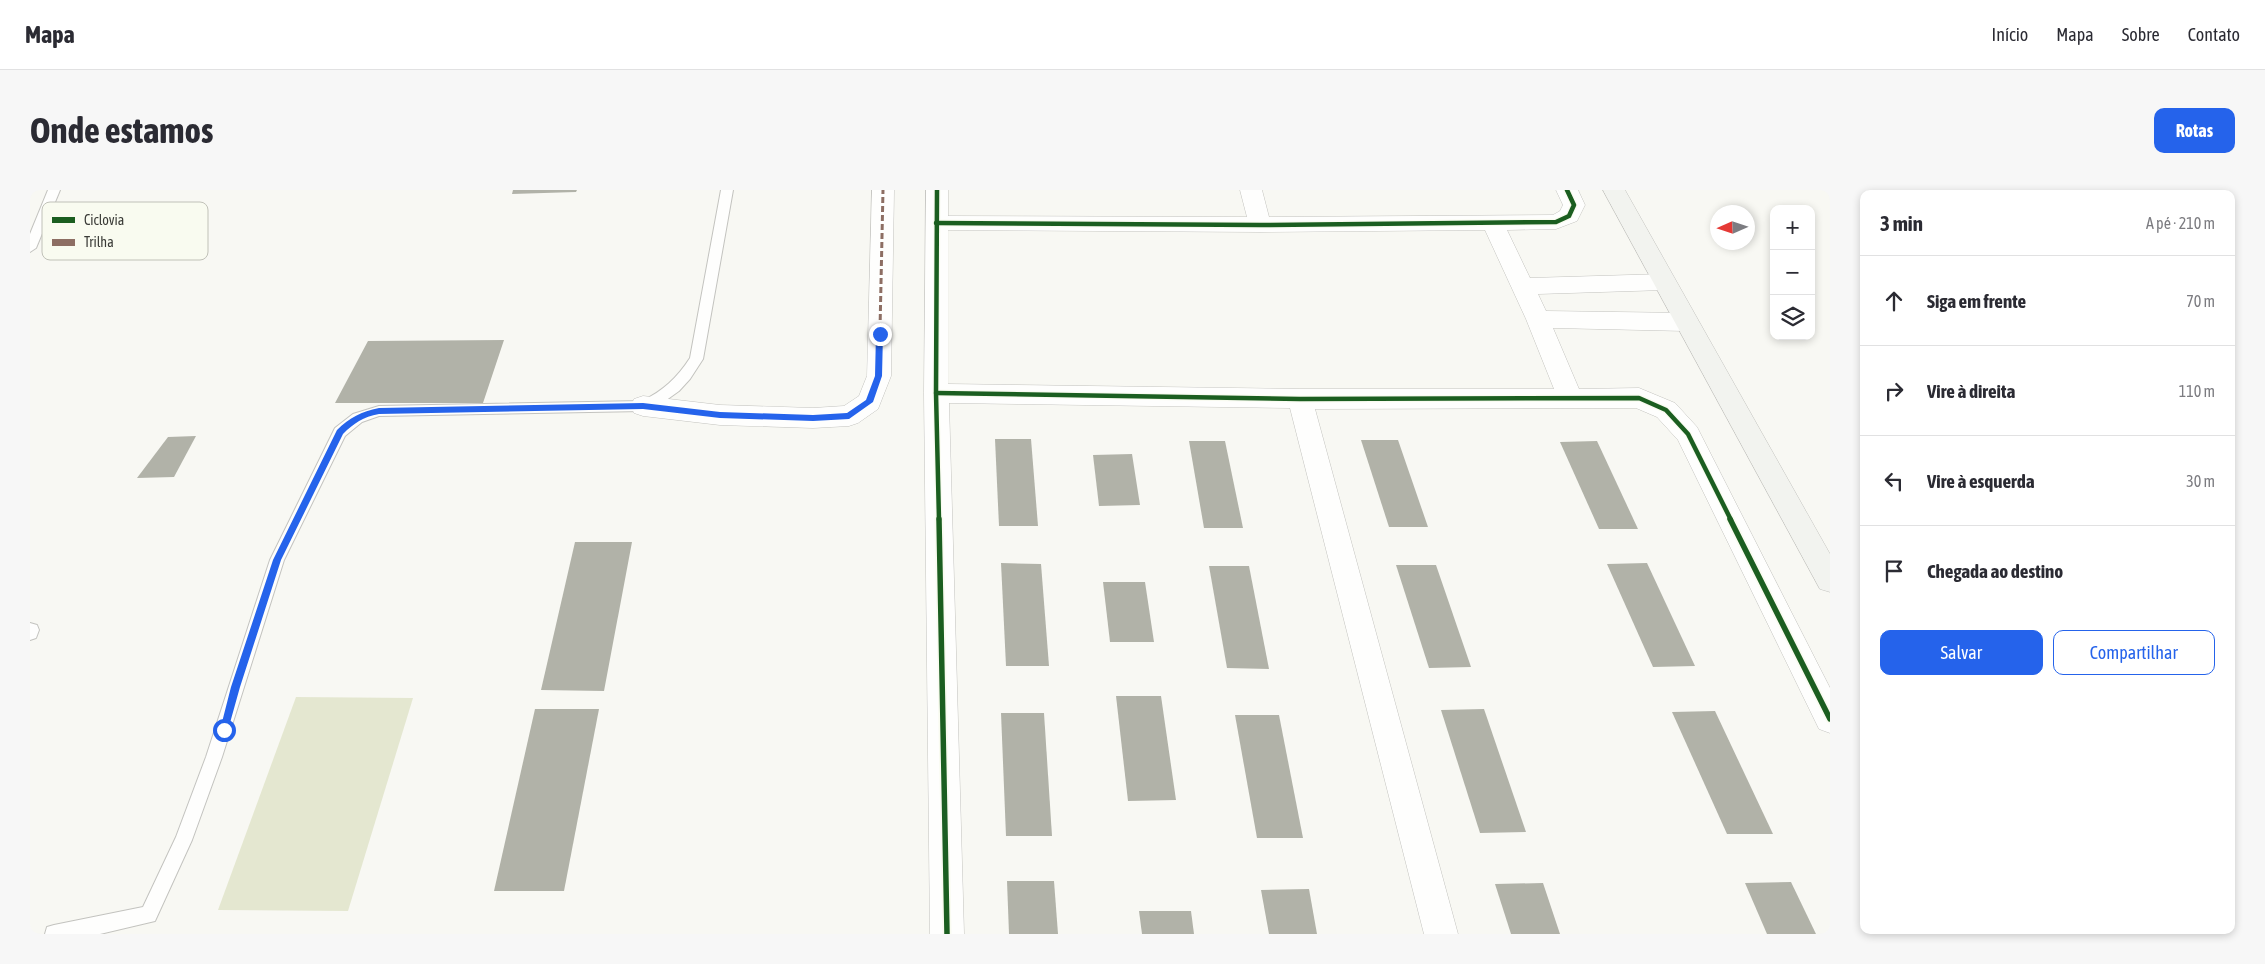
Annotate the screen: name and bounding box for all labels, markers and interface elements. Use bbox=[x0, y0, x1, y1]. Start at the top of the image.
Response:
text: Mapa bbox=[25, 21, 75, 48]
text: Início bbox=[1992, 24, 2028, 45]
text: Mapa bbox=[2056, 24, 2094, 45]
text: Sobre bbox=[2122, 24, 2160, 45]
text: Contato bbox=[2188, 24, 2240, 45]
button: Rotas bbox=[2154, 108, 2235, 153]
text: Onde estamos bbox=[30, 110, 213, 150]
legend bbox=[42, 202, 208, 260]
north arrow bbox=[1710, 205, 1755, 250]
map controls bbox=[1770, 205, 1815, 340]
button: + bbox=[1770, 205, 1815, 250]
text: 3 min bbox=[1880, 211, 1923, 235]
text: Ciclovia bbox=[84, 212, 124, 228]
text: A pé · 210 m bbox=[2146, 214, 2215, 232]
text: Trilha bbox=[84, 234, 114, 250]
button: − bbox=[1770, 250, 1815, 295]
icon: ahead bbox=[1880, 287, 1908, 315]
text: Siga em frente bbox=[1927, 290, 2026, 312]
text: 70 m bbox=[2186, 292, 2215, 310]
button: layers bbox=[1770, 295, 1815, 340]
route end bbox=[869, 323, 892, 346]
icon: right bbox=[1880, 377, 1908, 405]
text: Vire à direita bbox=[1927, 380, 2015, 402]
text: 110 m bbox=[2179, 382, 2215, 400]
icon: left bbox=[1880, 467, 1908, 495]
text: Vire à esquerda bbox=[1927, 470, 2035, 492]
text: 30 m bbox=[2186, 472, 2215, 490]
icon: arrive bbox=[1880, 557, 1908, 585]
text: Chegada ao destino bbox=[1927, 560, 2063, 582]
button: Salvar bbox=[1880, 630, 2043, 675]
button: Compartilhar bbox=[2053, 630, 2215, 675]
route start bbox=[213, 719, 236, 742]

